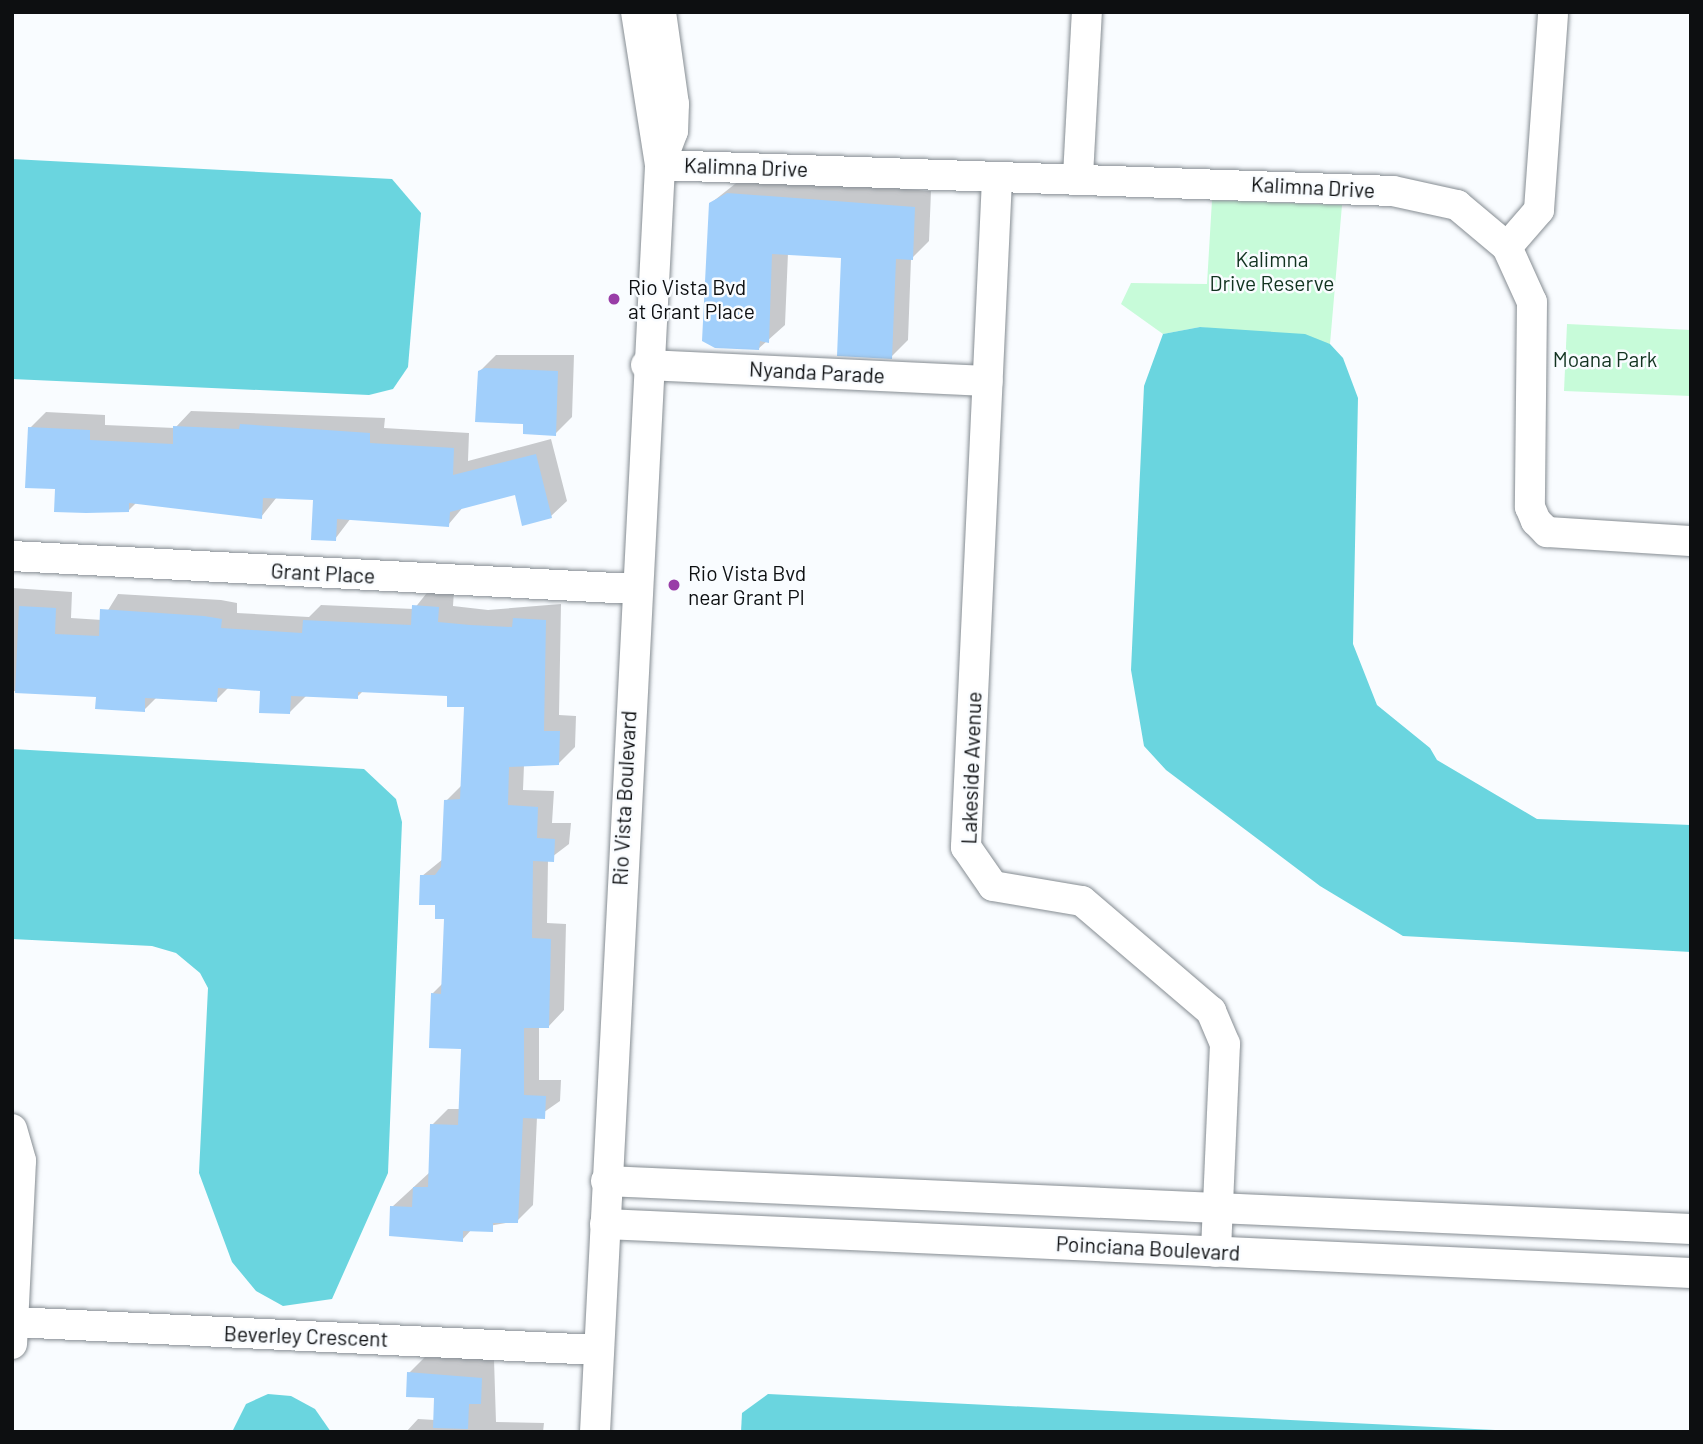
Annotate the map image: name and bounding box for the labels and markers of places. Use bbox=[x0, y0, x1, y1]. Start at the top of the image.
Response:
place label: Rio Vista Bvd at Grant Place bbox=[628, 274, 755, 324]
marker: Rio Vista Bvd at Grant Place bbox=[606, 291, 622, 307]
place label: Rio Vista Bvd near Grant Pl bbox=[688, 560, 806, 610]
marker: Rio Vista Bvd near Grant Pl bbox=[666, 577, 682, 593]

